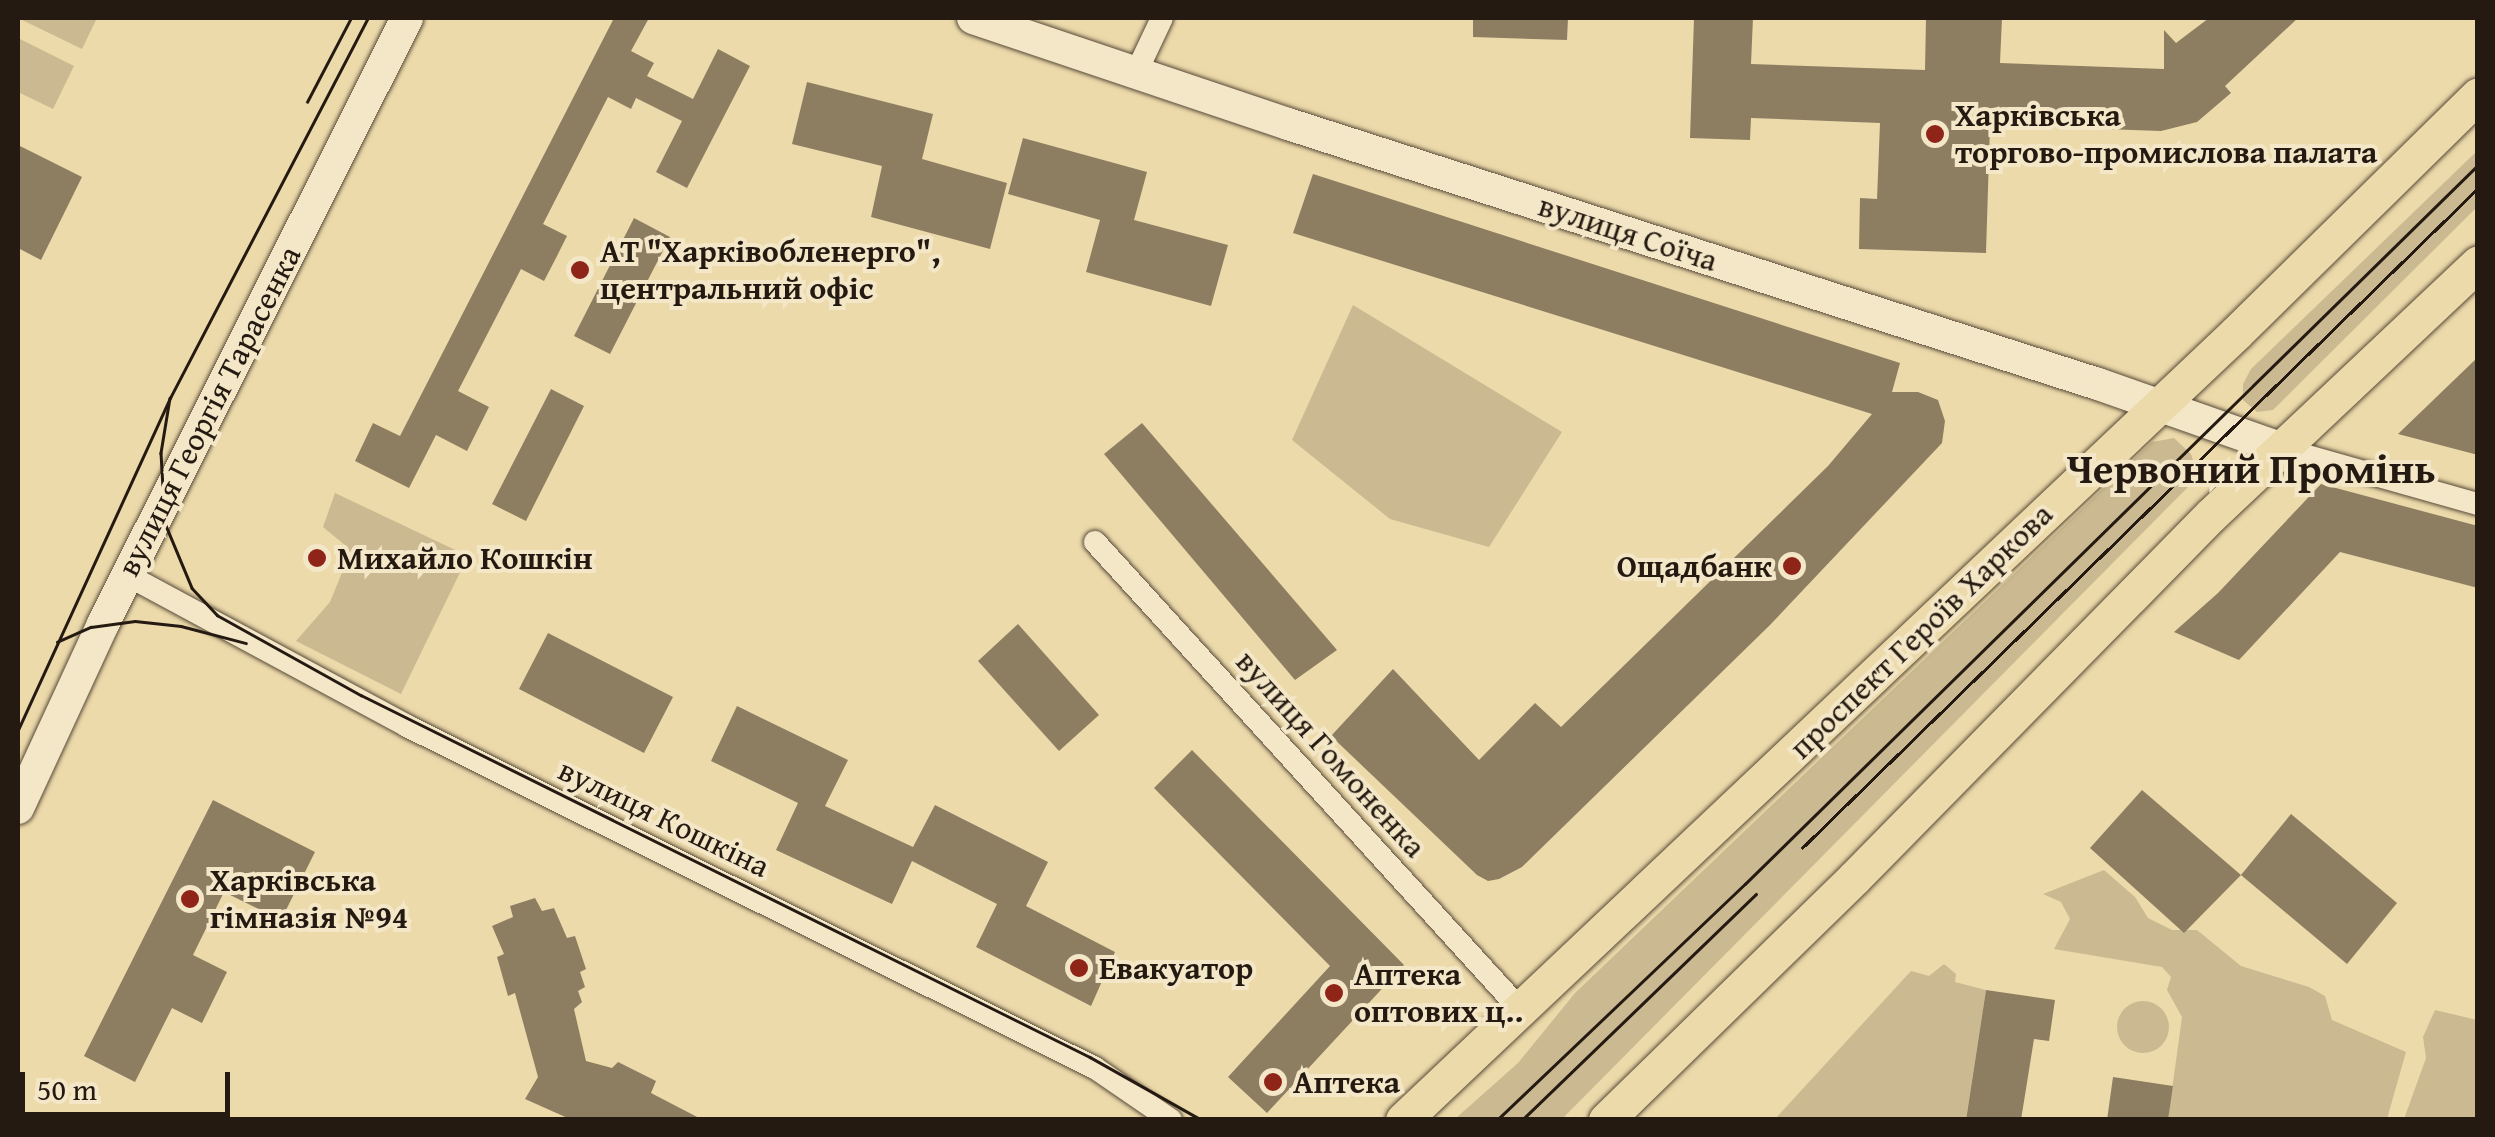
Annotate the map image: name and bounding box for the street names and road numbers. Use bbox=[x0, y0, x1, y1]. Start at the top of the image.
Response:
street label: вулиця Соїча bbox=[1534, 186, 1722, 280]
street label: вулиця Георгія Тарасенка bbox=[109, 240, 309, 582]
street label: проспект Героїв Харкова bbox=[1781, 495, 2061, 767]
street label: вулиця Гомоненка bbox=[1228, 643, 1434, 865]
street label: вулиця Кошкіна bbox=[552, 750, 776, 886]

